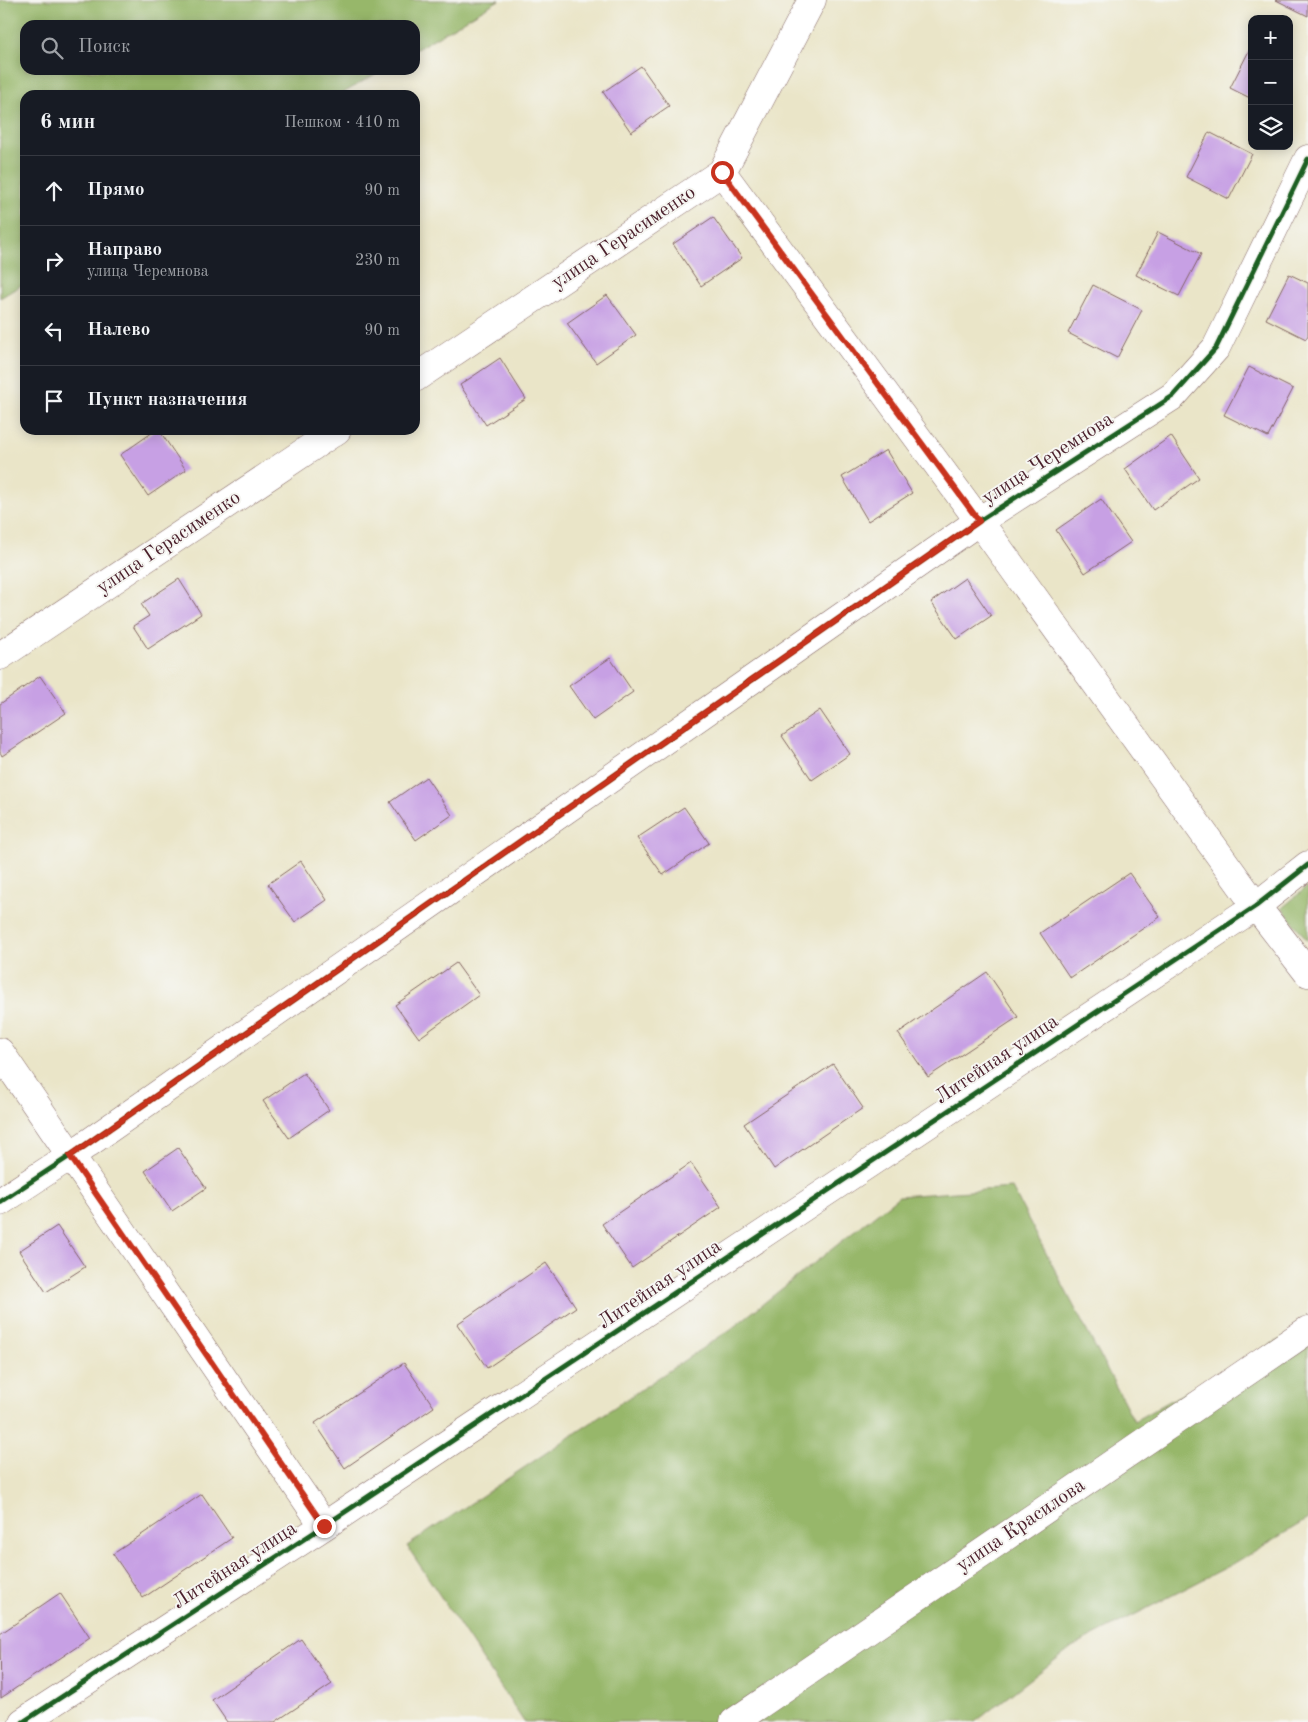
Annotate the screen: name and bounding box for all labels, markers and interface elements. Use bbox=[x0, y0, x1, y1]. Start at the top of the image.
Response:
map controls bbox=[1248, 15, 1293, 150]
button: + bbox=[1248, 15, 1293, 60]
search box bbox=[20, 20, 420, 75]
icon: search bbox=[38, 34, 66, 62]
text: Поиск bbox=[78, 38, 130, 57]
button: − bbox=[1248, 60, 1293, 105]
button: layers bbox=[1248, 105, 1293, 150]
text: 6 мин bbox=[40, 112, 95, 133]
text: Пешком · 410 m bbox=[284, 115, 400, 131]
route start bbox=[711, 161, 734, 184]
icon: ahead bbox=[40, 177, 68, 205]
text: Прямо bbox=[87, 181, 145, 200]
street label: улица Герасименко bbox=[548, 182, 700, 294]
text: 90 m bbox=[364, 183, 400, 199]
text: Направо bbox=[87, 241, 162, 260]
icon: right bbox=[40, 247, 68, 275]
text: 230 m bbox=[355, 253, 400, 269]
text: улица Черемнова bbox=[87, 264, 209, 280]
icon: left bbox=[40, 317, 68, 345]
text: Налево bbox=[87, 321, 150, 340]
text: 90 m bbox=[364, 323, 400, 339]
icon: arrive bbox=[40, 387, 68, 415]
text: Пункт назначения bbox=[87, 391, 247, 410]
street label: улица Черемнова bbox=[979, 409, 1117, 509]
street label: улица Герасименко bbox=[93, 487, 245, 599]
street label: Литейная улица bbox=[932, 1011, 1062, 1108]
street label: Литейная улица bbox=[595, 1236, 725, 1333]
street label: улица Красилова bbox=[953, 1476, 1089, 1576]
route end bbox=[313, 1515, 336, 1538]
street label: Литейная улица bbox=[169, 1518, 301, 1614]

